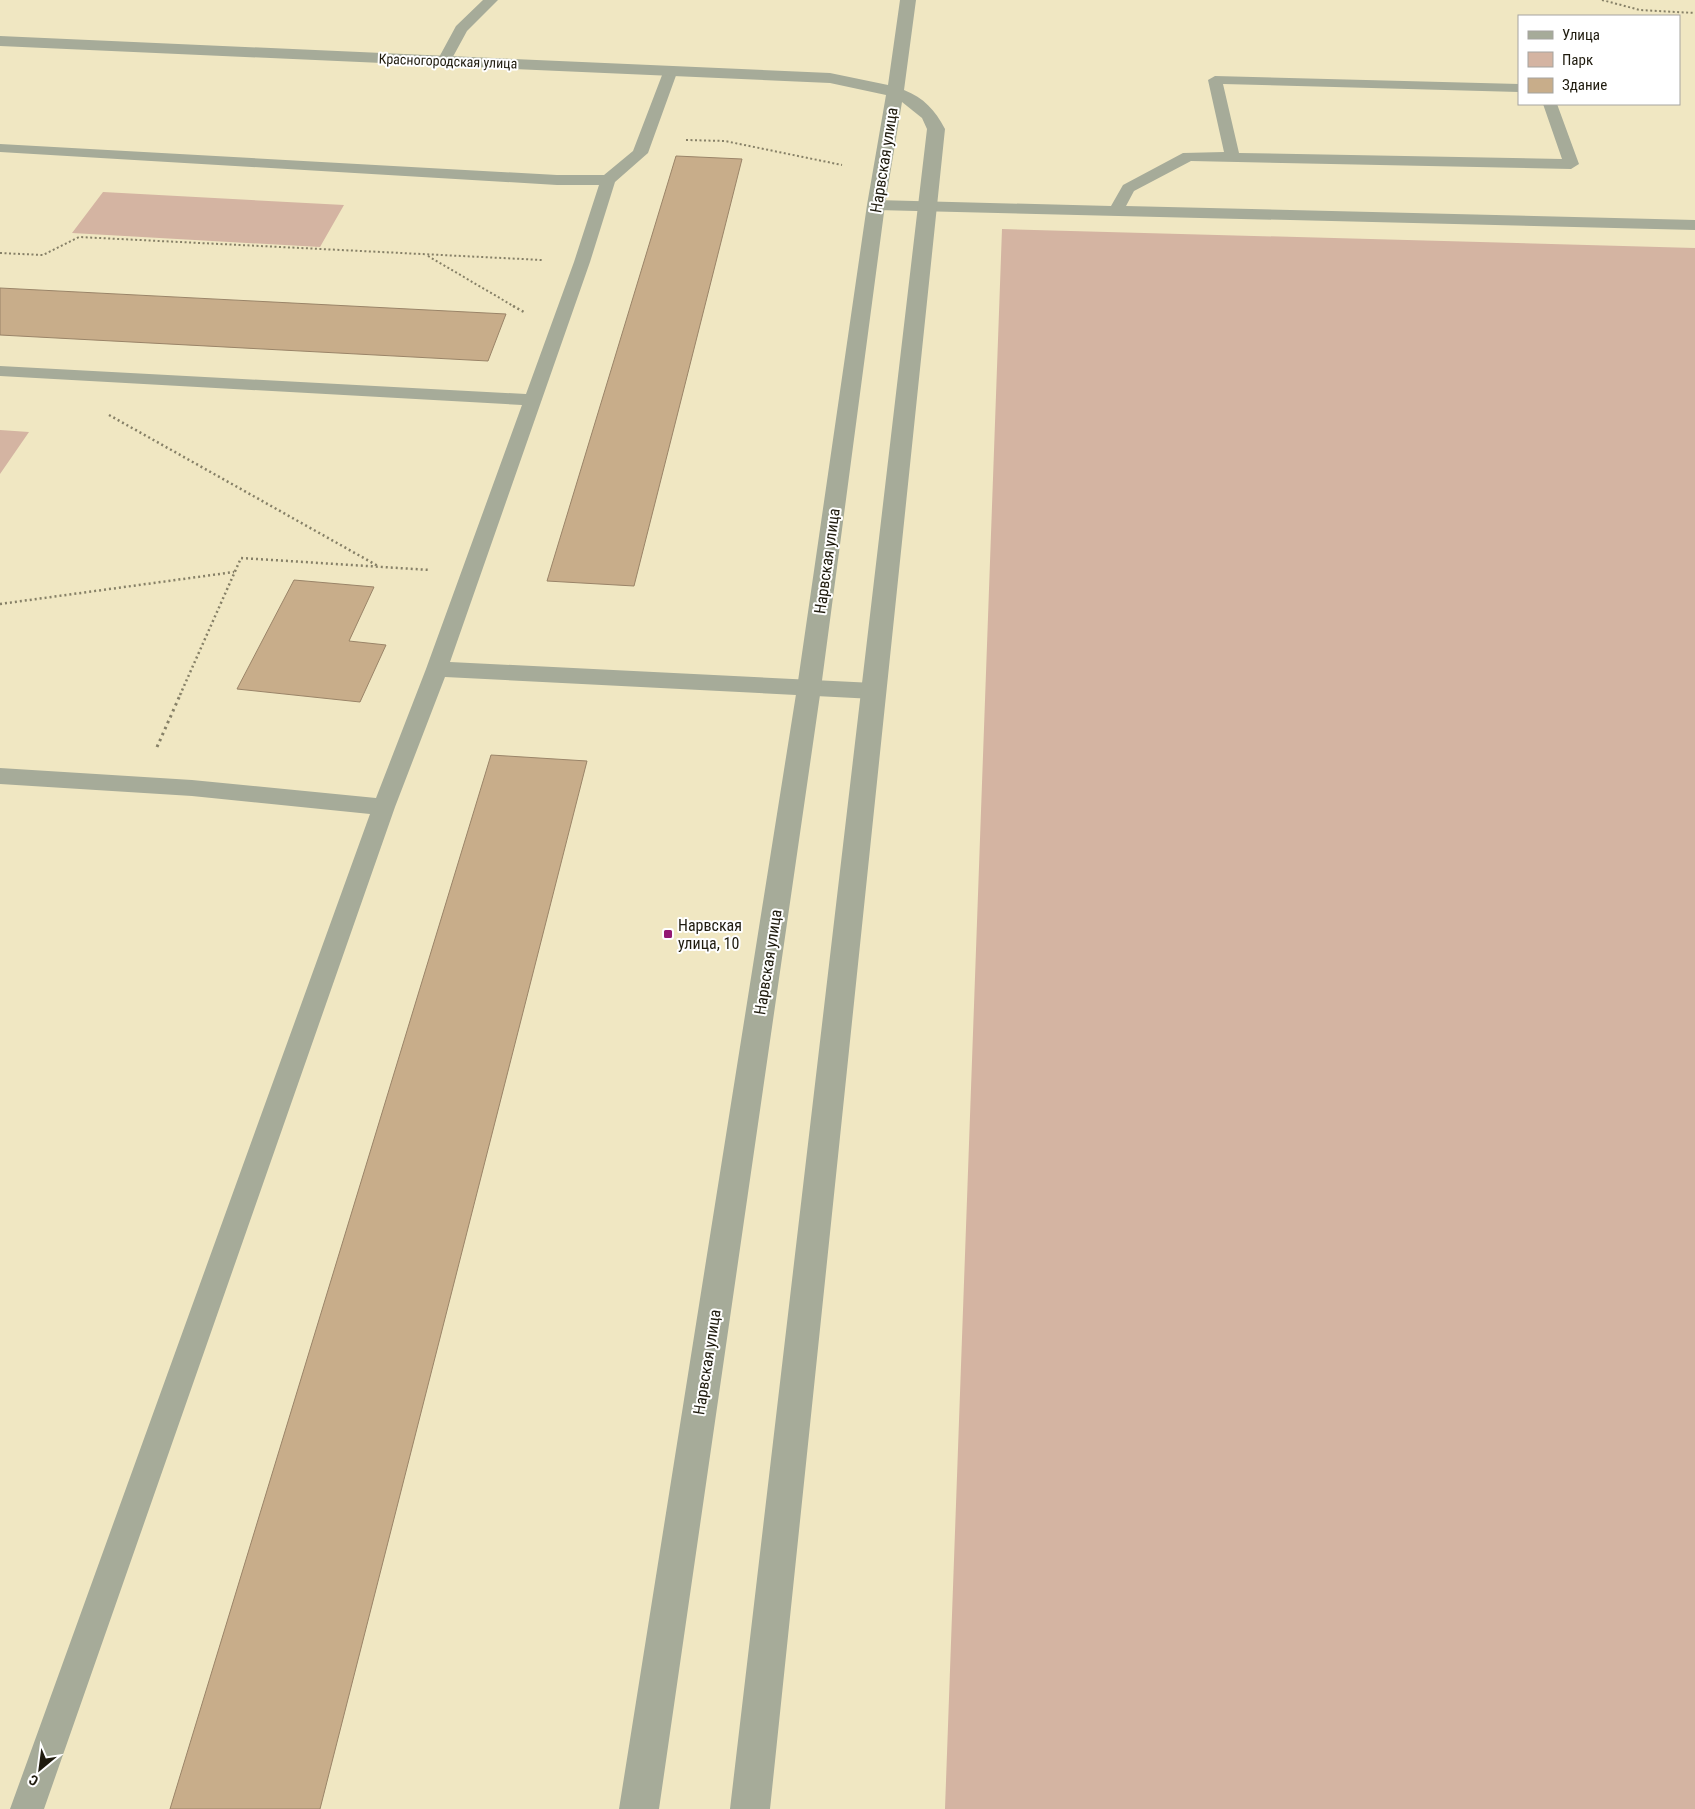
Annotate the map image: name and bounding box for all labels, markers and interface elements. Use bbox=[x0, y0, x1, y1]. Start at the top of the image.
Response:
legend bbox=[1518, 15, 1680, 105]
text: Улица bbox=[1562, 26, 1600, 44]
street label: Красногородская улица bbox=[378, 51, 518, 71]
text: Парк bbox=[1562, 51, 1593, 69]
text: Здание bbox=[1562, 76, 1607, 94]
street label: Нарвская улица bbox=[866, 106, 902, 214]
street label: Нарвская улица bbox=[810, 507, 844, 615]
street label: Нарвская улица bbox=[750, 908, 786, 1016]
place label: Нарвская улица, 10 bbox=[678, 916, 742, 953]
marker: Нарвская улица, 10 bbox=[662, 928, 674, 940]
street label: Нарвская улица bbox=[689, 1308, 725, 1416]
north arrow bbox=[15, 1744, 65, 1794]
text: С bbox=[26, 1771, 41, 1789]

